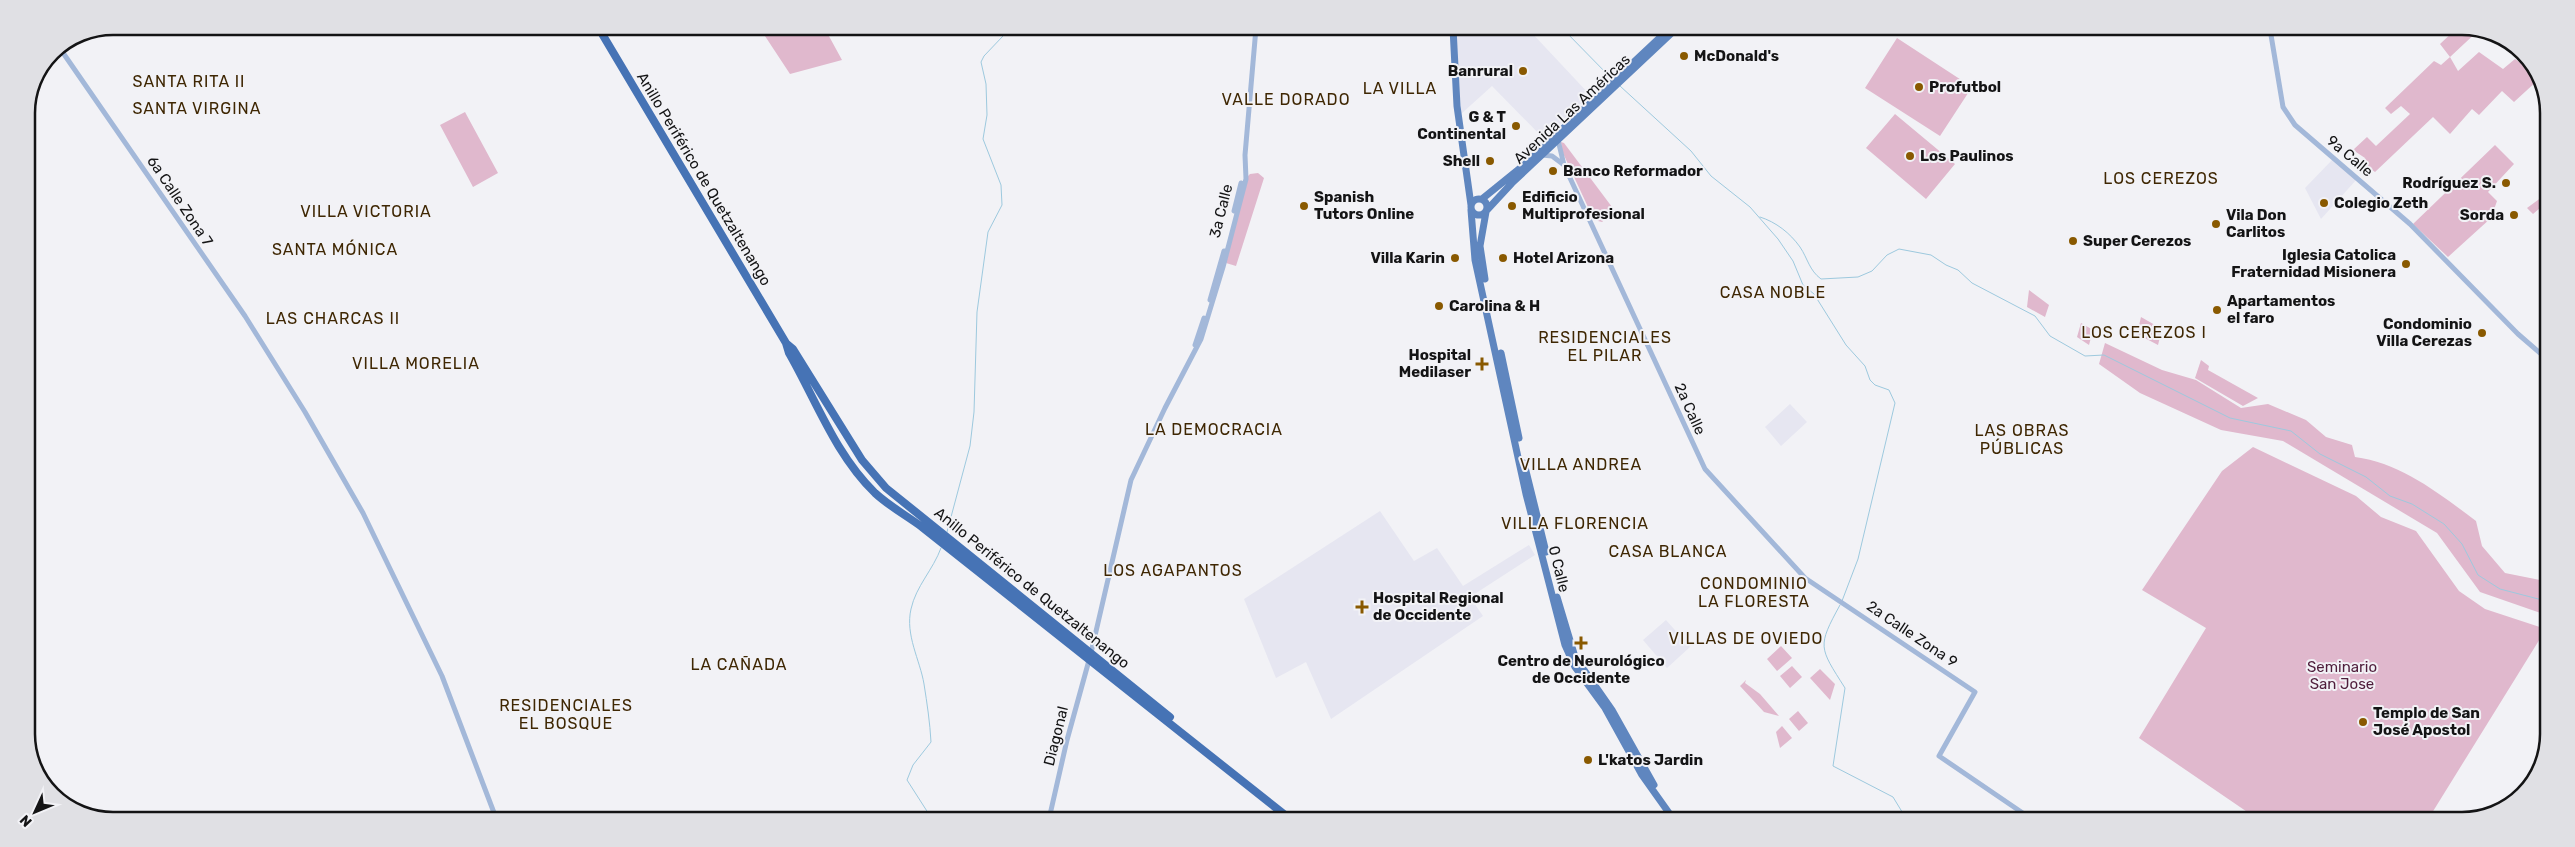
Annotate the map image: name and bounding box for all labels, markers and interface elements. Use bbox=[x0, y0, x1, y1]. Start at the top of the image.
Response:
place label: McDonald's bbox=[1694, 47, 1779, 65]
street label: Avenida Las Américas bbox=[1510, 50, 1634, 168]
marker: McDonald's bbox=[1678, 50, 1690, 62]
place label: Banrural bbox=[1448, 62, 1513, 80]
marker: Banrural bbox=[1517, 65, 1529, 77]
street label: Anillo Periférico de Quetzaltenango bbox=[633, 69, 775, 289]
district label: SANTA RITA II bbox=[133, 72, 245, 91]
place label: Profutbol bbox=[1929, 78, 2001, 96]
district label: LA VILLA bbox=[1363, 79, 1437, 98]
marker: Profutbol bbox=[1913, 81, 1925, 93]
district label: VALLE DORADO bbox=[1222, 90, 1350, 109]
district label: SANTA VIRGINA bbox=[133, 99, 261, 118]
place label: G & T Continental bbox=[1417, 108, 1507, 143]
marker: G & T Continental bbox=[1510, 120, 1522, 132]
street label: 9a Calle bbox=[2323, 131, 2377, 181]
place label: Los Paulinos bbox=[1920, 147, 2014, 165]
marker: Los Paulinos bbox=[1904, 150, 1916, 162]
place label: Shell bbox=[1443, 152, 1480, 170]
street label: 6a Calle Zona 7 bbox=[143, 153, 217, 250]
marker: Shell bbox=[1484, 155, 1496, 167]
place label: Banco Reformador bbox=[1563, 162, 1703, 180]
marker: Banco Reformador bbox=[1547, 165, 1559, 177]
district label: LOS CEREZOS bbox=[2103, 169, 2219, 188]
place label: Rodríguez S. bbox=[2402, 174, 2496, 192]
marker: Rodríguez S. bbox=[2500, 177, 2512, 189]
street label: 3a Calle bbox=[1206, 182, 1236, 240]
place label: Spanish Tutors Online bbox=[1314, 188, 1414, 223]
place label: Edificio Multiprofesional bbox=[1522, 188, 1645, 223]
place label: Colegio Zeth bbox=[2334, 194, 2428, 212]
marker: Colegio Zeth bbox=[2318, 197, 2330, 209]
marker: Spanish Tutors Online bbox=[1298, 200, 1310, 212]
marker: Edificio Multiprofesional bbox=[1506, 200, 1518, 212]
district label: VILLA VICTORIA bbox=[300, 202, 432, 221]
place label: Vila Don Carlitos bbox=[2226, 206, 2286, 241]
place label: Sorda bbox=[2460, 206, 2504, 224]
marker: Sorda bbox=[2508, 209, 2520, 221]
marker: Vila Don Carlitos bbox=[2210, 218, 2222, 230]
place label: Super Cerezos bbox=[2083, 232, 2191, 250]
marker: Super Cerezos bbox=[2067, 235, 2079, 247]
district label: SANTA MÓNICA bbox=[272, 239, 398, 259]
place label: Iglesia Catolica Fraternidad Misionera bbox=[2231, 246, 2396, 281]
place label: Villa Karin bbox=[1370, 249, 1445, 267]
place label: Hotel Arizona bbox=[1513, 249, 1614, 267]
marker: Villa Karin bbox=[1449, 252, 1461, 264]
marker: Hotel Arizona bbox=[1497, 252, 1509, 264]
marker: Iglesia Catolica Fraternidad Misionera bbox=[2400, 258, 2412, 270]
district label: CASA NOBLE bbox=[1720, 283, 1826, 302]
place label: Apartamentos el faro bbox=[2227, 292, 2335, 327]
place label: Carolina & H bbox=[1449, 297, 1540, 315]
marker: Carolina & H bbox=[1433, 300, 1445, 312]
marker: Apartamentos el faro bbox=[2211, 304, 2223, 316]
district label: LAS CHARCAS II bbox=[266, 309, 400, 328]
place label: Condominio Villa Cerezas bbox=[2376, 315, 2472, 350]
district label: LOS CEREZOS I bbox=[2081, 323, 2207, 342]
marker: Condominio Villa Cerezas bbox=[2476, 327, 2488, 339]
district label: RESIDENCIALES EL PILAR bbox=[1538, 328, 1672, 365]
place label: Hospital Medilaser bbox=[1399, 346, 1471, 381]
district label: VILLA MORELIA bbox=[352, 354, 480, 373]
marker: Hospital Medilaser bbox=[1475, 357, 1489, 371]
street label: 2a Calle bbox=[1671, 380, 1709, 438]
district label: LA DEMOCRACIA bbox=[1145, 420, 1283, 439]
district label: LAS OBRAS PÚBLICAS bbox=[1975, 421, 2069, 458]
district label: VILLA ANDREA bbox=[1520, 455, 1642, 474]
street label: Anillo Periférico de Quetzaltenango bbox=[931, 504, 1133, 672]
district label: VILLA FLORENCIA bbox=[1501, 514, 1649, 533]
district label: CASA BLANCA bbox=[1609, 542, 1727, 561]
street label: 0 Calle bbox=[1545, 544, 1573, 594]
district label: LOS AGAPANTOS bbox=[1103, 561, 1243, 580]
district label: CONDOMINIO LA FLORESTA bbox=[1698, 574, 1810, 611]
place label: Hospital Regional de Occidente bbox=[1373, 589, 1504, 624]
street label: 2a Calle Zona 9 bbox=[1863, 597, 1961, 671]
marker: Hospital Regional de Occidente bbox=[1355, 600, 1369, 614]
district label: VILLAS DE OVIEDO bbox=[1669, 629, 1823, 648]
marker: Centro de Neurológico de Occidente bbox=[1574, 636, 1588, 650]
place label: Centro de Neurológico de Occidente bbox=[1497, 652, 1665, 687]
district label: LA CAÑADA bbox=[691, 655, 787, 674]
park label: Seminario San Jose bbox=[2307, 658, 2377, 693]
district label: RESIDENCIALES EL BOSQUE bbox=[499, 696, 633, 733]
street label: Diagonal bbox=[1040, 704, 1072, 768]
place label: Templo de San José Apostol bbox=[2373, 704, 2480, 739]
marker: Templo de San José Apostol bbox=[2357, 716, 2369, 728]
place label: L'katos Jardin bbox=[1598, 751, 1703, 769]
marker: L'katos Jardin bbox=[1582, 754, 1594, 766]
north arrow bbox=[10, 787, 60, 837]
text: N bbox=[16, 811, 36, 830]

